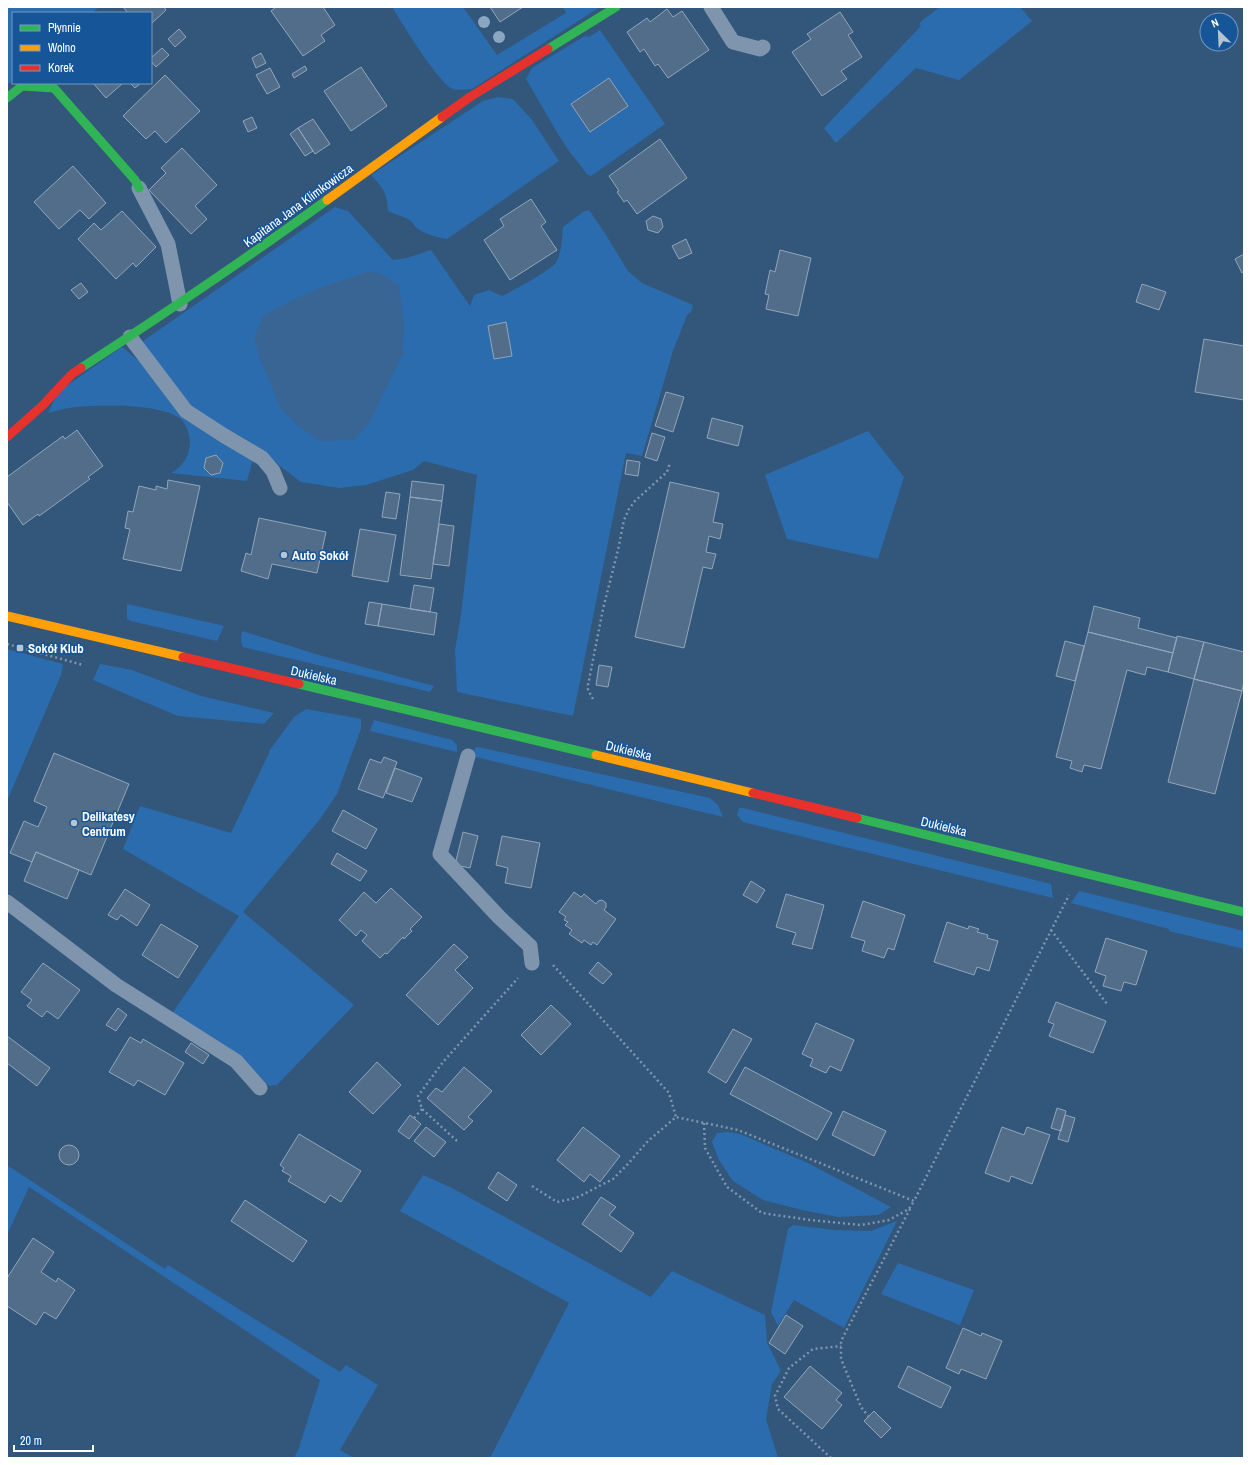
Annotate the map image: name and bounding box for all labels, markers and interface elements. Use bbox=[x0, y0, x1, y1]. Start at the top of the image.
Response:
legend bbox=[12, 12, 152, 84]
north arrow bbox=[1199, 12, 1239, 52]
text: N bbox=[1209, 15, 1221, 31]
text: Płynnie bbox=[48, 20, 81, 36]
text: Wolno bbox=[48, 40, 76, 56]
text: Korek bbox=[48, 60, 74, 76]
street label: Kapitana Jana Klimkowicza bbox=[240, 160, 357, 251]
place label: Auto Sokół bbox=[292, 547, 349, 564]
marker: Auto Sokół bbox=[279, 550, 289, 560]
place label: Sokół Klub bbox=[28, 640, 84, 657]
marker: Sokół Klub bbox=[15, 643, 25, 653]
street label: Dukielska bbox=[289, 662, 339, 689]
street label: Dukielska bbox=[604, 737, 654, 764]
place label: Delikatesy Centrum bbox=[82, 808, 135, 840]
street label: Dukielska bbox=[919, 813, 969, 840]
marker: Delikatesy Centrum bbox=[69, 818, 79, 828]
scale bar bbox=[14, 1427, 93, 1453]
text: 20 m bbox=[20, 1433, 42, 1449]

